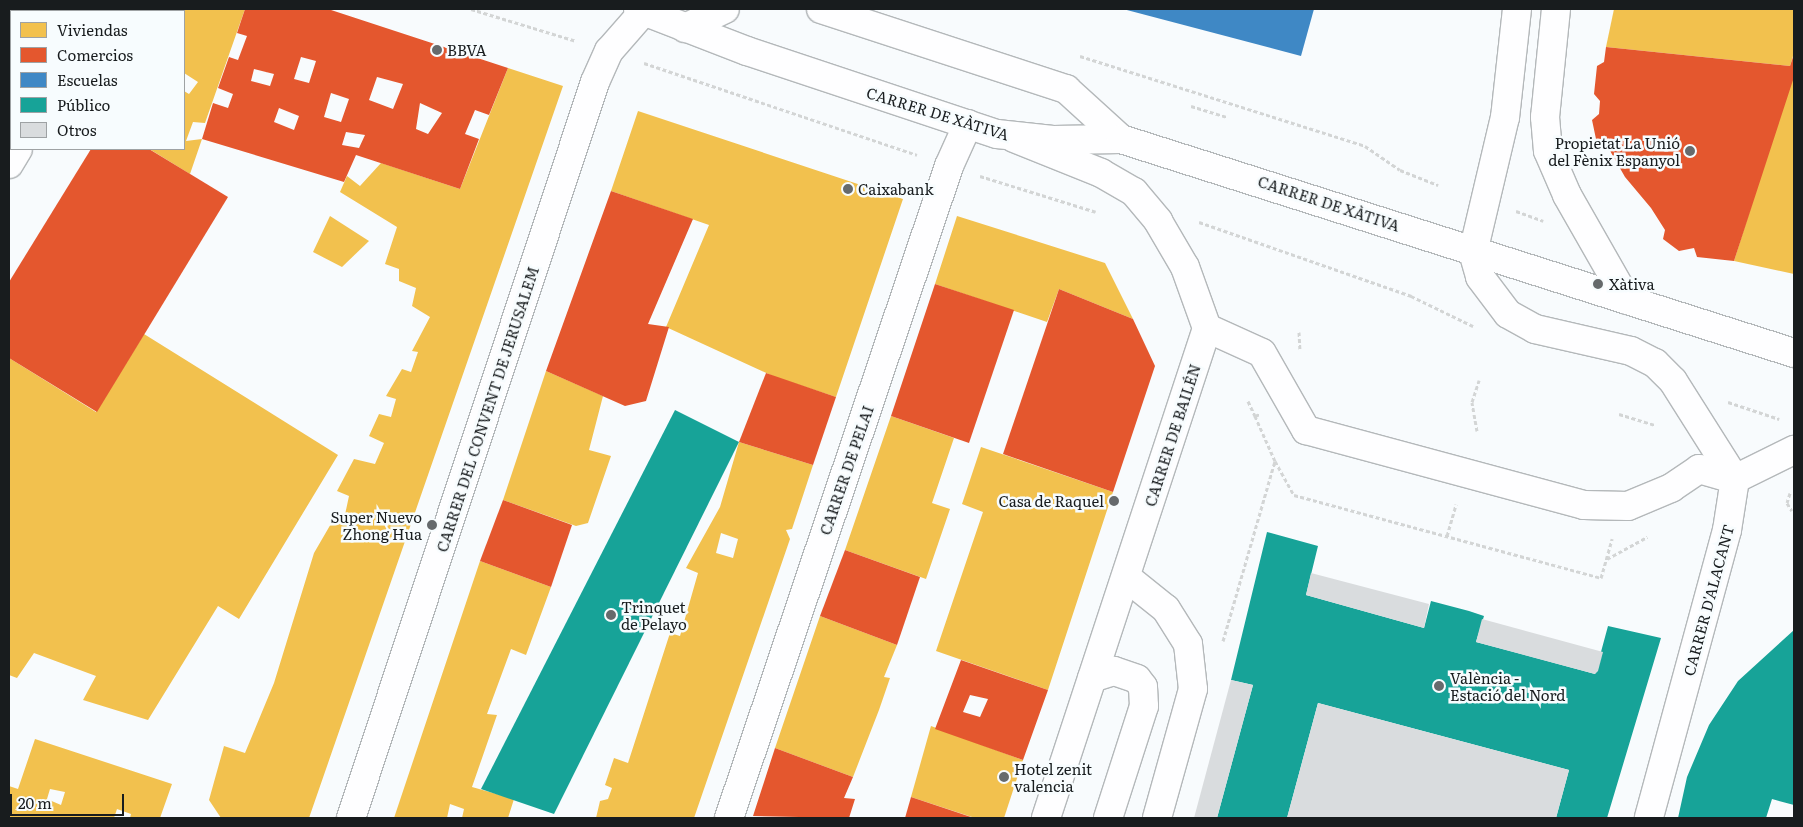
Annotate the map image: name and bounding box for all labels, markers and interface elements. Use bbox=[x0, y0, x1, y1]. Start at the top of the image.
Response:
legend bbox=[10, 10, 185, 150]
text: Viviendas bbox=[57, 18, 128, 41]
place label: BBVA bbox=[447, 41, 487, 59]
text: Comercios bbox=[57, 43, 133, 66]
marker: BBVA bbox=[431, 44, 443, 56]
text: Escuelas bbox=[57, 68, 118, 91]
street label: CARRER DE XÀTIVA bbox=[865, 83, 1011, 143]
text: Público bbox=[57, 93, 110, 116]
text: Otros bbox=[57, 118, 96, 141]
place label: Propietat La Unió del Fènix Espanyol bbox=[1548, 133, 1680, 168]
marker: Propietat La Unió del Fènix Espanyol bbox=[1684, 145, 1696, 157]
street label: CARRER DE XÀTIVA bbox=[1256, 172, 1402, 234]
place label: Caixabank bbox=[858, 180, 934, 198]
marker: Caixabank bbox=[842, 183, 854, 195]
street label: CARRER DEL CONVENT DE JERUSALEM bbox=[432, 264, 542, 554]
place label: Xàtiva bbox=[1609, 275, 1655, 293]
marker: Xàtiva bbox=[1591, 277, 1605, 291]
street label: CARRER DE BAILÉN bbox=[1140, 361, 1204, 509]
street label: CARRER DE PELAI bbox=[815, 403, 877, 537]
place label: Casa de Raquel bbox=[998, 492, 1104, 510]
marker: Casa de Raquel bbox=[1108, 495, 1120, 507]
place label: Super Nuevo Zhong Hua bbox=[330, 507, 422, 542]
marker: Super Nuevo Zhong Hua bbox=[426, 519, 438, 531]
street label: CARRER D'ALACANT bbox=[1679, 522, 1737, 678]
place label: Trinquet de Pelayo bbox=[621, 597, 687, 632]
marker: Trinquet de Pelayo bbox=[605, 609, 617, 621]
place label: València - Estació del Nord bbox=[1450, 668, 1566, 703]
marker: València - Estació del Nord bbox=[1432, 679, 1446, 693]
place label: Hotel zenit valencia bbox=[1014, 759, 1092, 794]
marker: Hotel zenit valencia bbox=[998, 771, 1010, 783]
scale bar bbox=[12, 784, 126, 816]
text: 20 m bbox=[18, 791, 52, 814]

